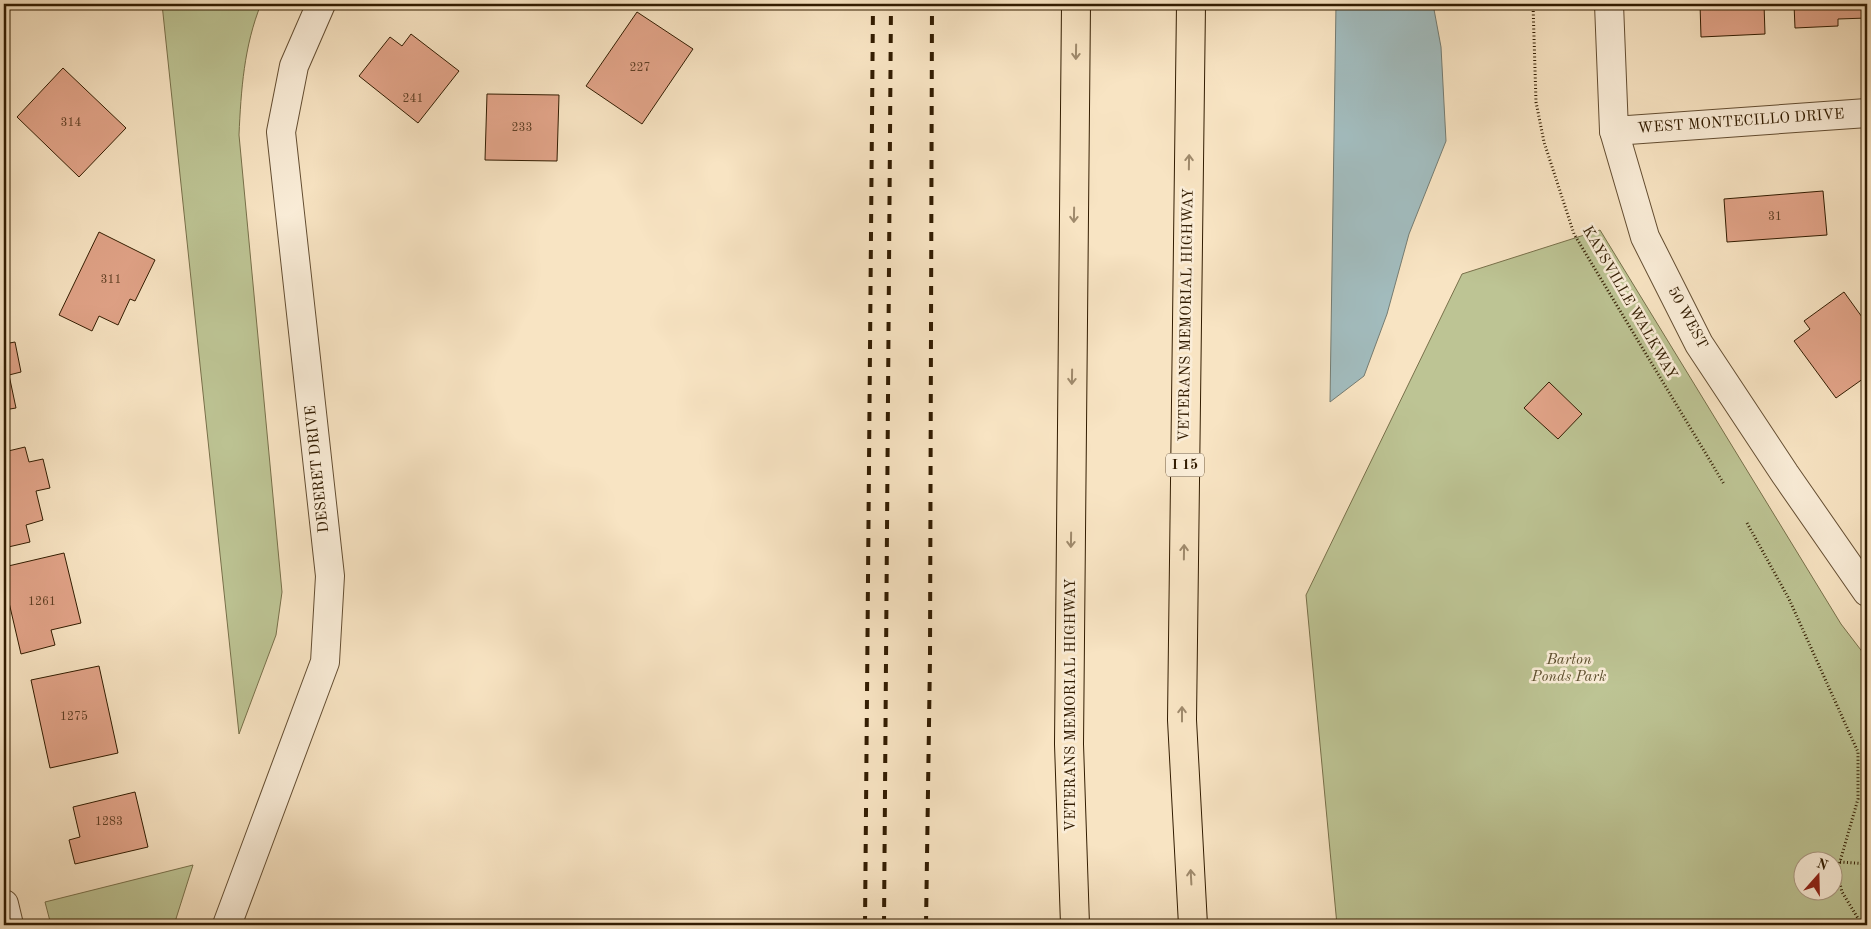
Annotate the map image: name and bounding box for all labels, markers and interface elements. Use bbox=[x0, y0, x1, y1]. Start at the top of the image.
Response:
one-way arrow bbox=[1071, 44, 1081, 60]
house number: 227 bbox=[630, 62, 650, 74]
house number: 241 bbox=[403, 93, 423, 105]
street label: WEST MONTECILLO DRIVE bbox=[1637, 107, 1845, 137]
house number: 314 bbox=[61, 117, 81, 129]
house number: 233 bbox=[512, 122, 532, 134]
one-way arrow bbox=[1185, 154, 1194, 170]
street label: VETERANS MEMORIAL HIGHWAY bbox=[1177, 188, 1197, 442]
one-way arrow bbox=[1069, 206, 1079, 223]
house number: 31 bbox=[1768, 211, 1782, 223]
street label: KAYSVILLE WALKWAY bbox=[1579, 224, 1679, 382]
house number: 311 bbox=[101, 274, 121, 286]
street label: 50 WEST bbox=[1664, 284, 1710, 352]
one-way arrow bbox=[1068, 369, 1077, 385]
street label: DESERET DRIVE bbox=[304, 405, 332, 533]
road number: I 15 bbox=[1166, 454, 1204, 476]
one-way arrow bbox=[1066, 532, 1076, 548]
one-way arrow bbox=[1179, 544, 1189, 560]
street label: VETERANS MEMORIAL HIGHWAY bbox=[1064, 578, 1079, 832]
house number: 1261 bbox=[28, 596, 56, 608]
park label: Barton Ponds Park bbox=[1531, 653, 1606, 685]
one-way arrow bbox=[1177, 707, 1187, 723]
house number: 1275 bbox=[60, 710, 88, 723]
house number: 1283 bbox=[95, 816, 123, 828]
north arrow bbox=[1794, 852, 1844, 902]
text: N bbox=[1815, 856, 1830, 873]
one-way arrow bbox=[1186, 869, 1195, 885]

